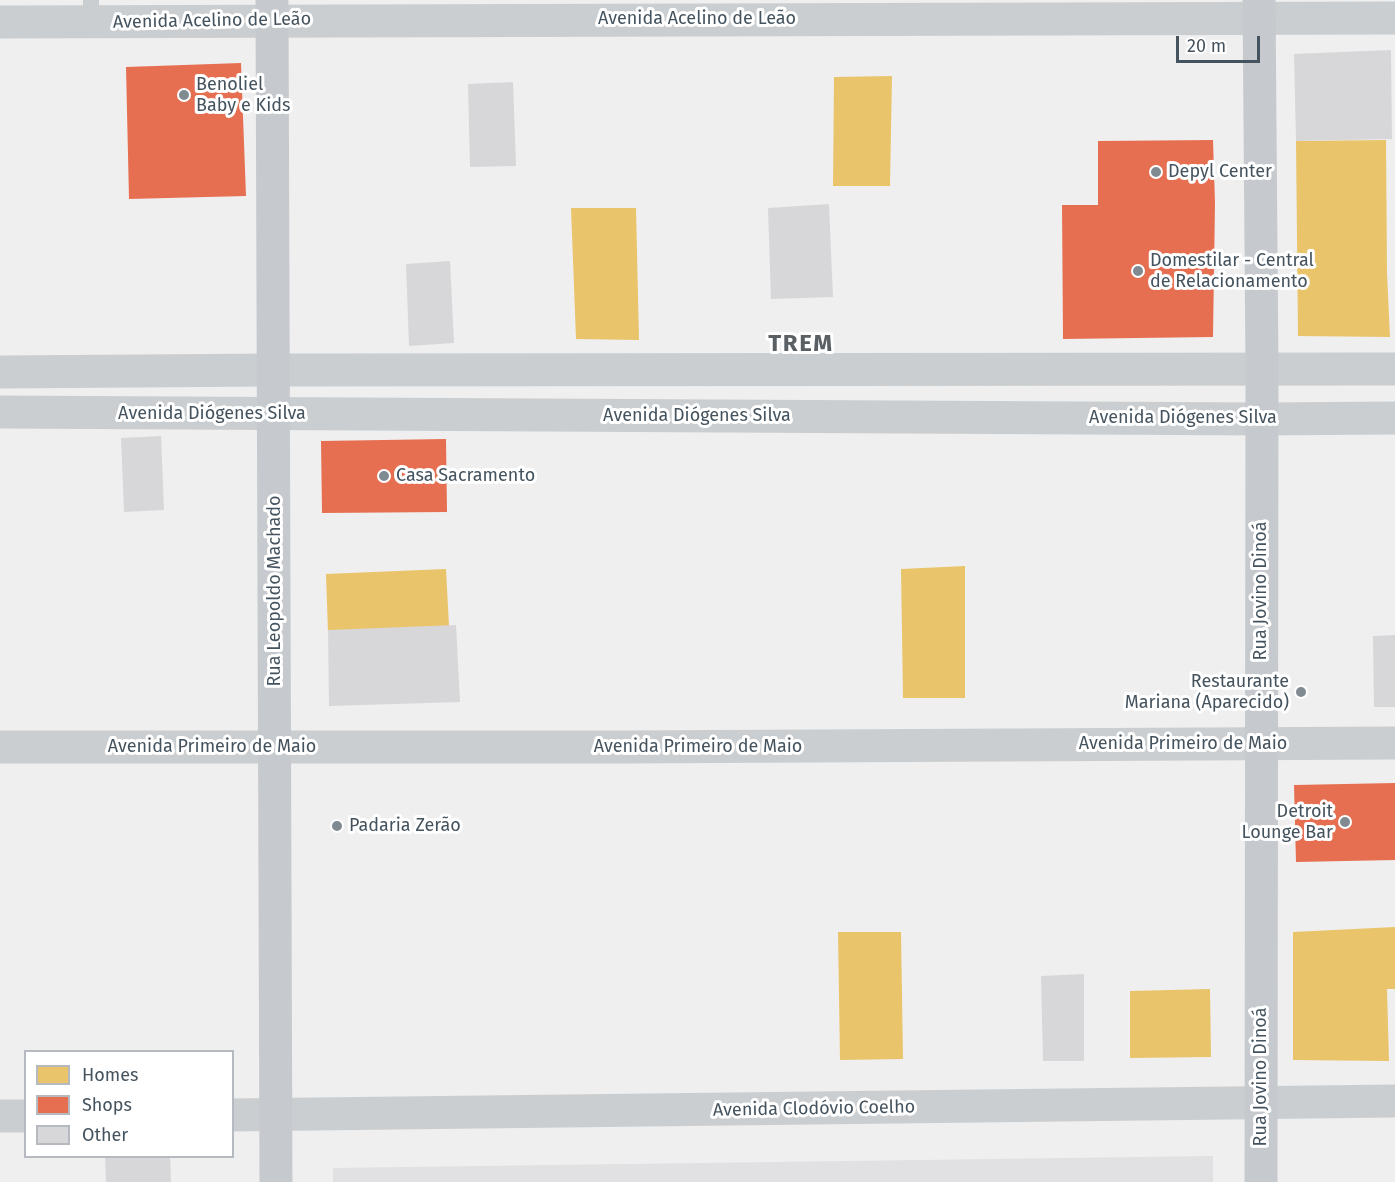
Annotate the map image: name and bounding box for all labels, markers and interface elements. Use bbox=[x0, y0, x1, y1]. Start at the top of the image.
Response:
street label: Avenida Acelino de Leão bbox=[113, 8, 311, 34]
street label: Avenida Acelino de Leão bbox=[598, 8, 796, 30]
scale bar bbox=[1179, 24, 1263, 62]
text: 20 m bbox=[1187, 35, 1226, 57]
place label: Benoliel Baby e Kids bbox=[196, 74, 290, 116]
marker: Benoliel Baby e Kids bbox=[177, 88, 191, 102]
place label: Depyl Center bbox=[1168, 161, 1272, 183]
marker: Depyl Center bbox=[1149, 165, 1163, 179]
place label: Domestilar - Central de Relacionamento bbox=[1150, 250, 1314, 292]
marker: Domestilar - Central de Relacionamento bbox=[1131, 264, 1145, 278]
district label: TREM bbox=[768, 330, 834, 358]
street label: Avenida Diógenes Silva bbox=[118, 403, 306, 425]
street label: Avenida Diógenes Silva bbox=[603, 405, 791, 427]
street label: Avenida Diógenes Silva bbox=[1089, 407, 1277, 429]
place label: Casa Sacramento bbox=[396, 465, 535, 487]
marker: Casa Sacramento bbox=[377, 469, 391, 483]
street label: Rua Leopoldo Machado bbox=[264, 495, 286, 687]
street label: Rua Jovino Dinoá bbox=[1250, 522, 1272, 660]
place label: Restaurante Mariana (Aparecido) bbox=[1125, 671, 1289, 714]
marker: Restaurante Mariana (Aparecido) bbox=[1294, 685, 1308, 699]
street label: Avenida Primeiro de Maio bbox=[1079, 733, 1287, 755]
street label: Avenida Primeiro de Maio bbox=[108, 736, 316, 758]
street label: Avenida Primeiro de Maio bbox=[594, 736, 802, 758]
place label: Detroit Lounge Bar bbox=[1242, 801, 1333, 844]
place label: Padaria Zerão bbox=[349, 815, 461, 837]
marker: Detroit Lounge Bar bbox=[1338, 815, 1352, 829]
marker: Padaria Zerão bbox=[330, 819, 344, 833]
street label: Rua Jovino Dinoá bbox=[1250, 1008, 1272, 1146]
legend bbox=[24, 1050, 234, 1158]
text: Homes bbox=[82, 1064, 138, 1086]
text: Shops bbox=[82, 1094, 132, 1116]
street label: Avenida Clodóvio Coelho bbox=[713, 1096, 915, 1122]
text: Other bbox=[82, 1124, 128, 1146]

